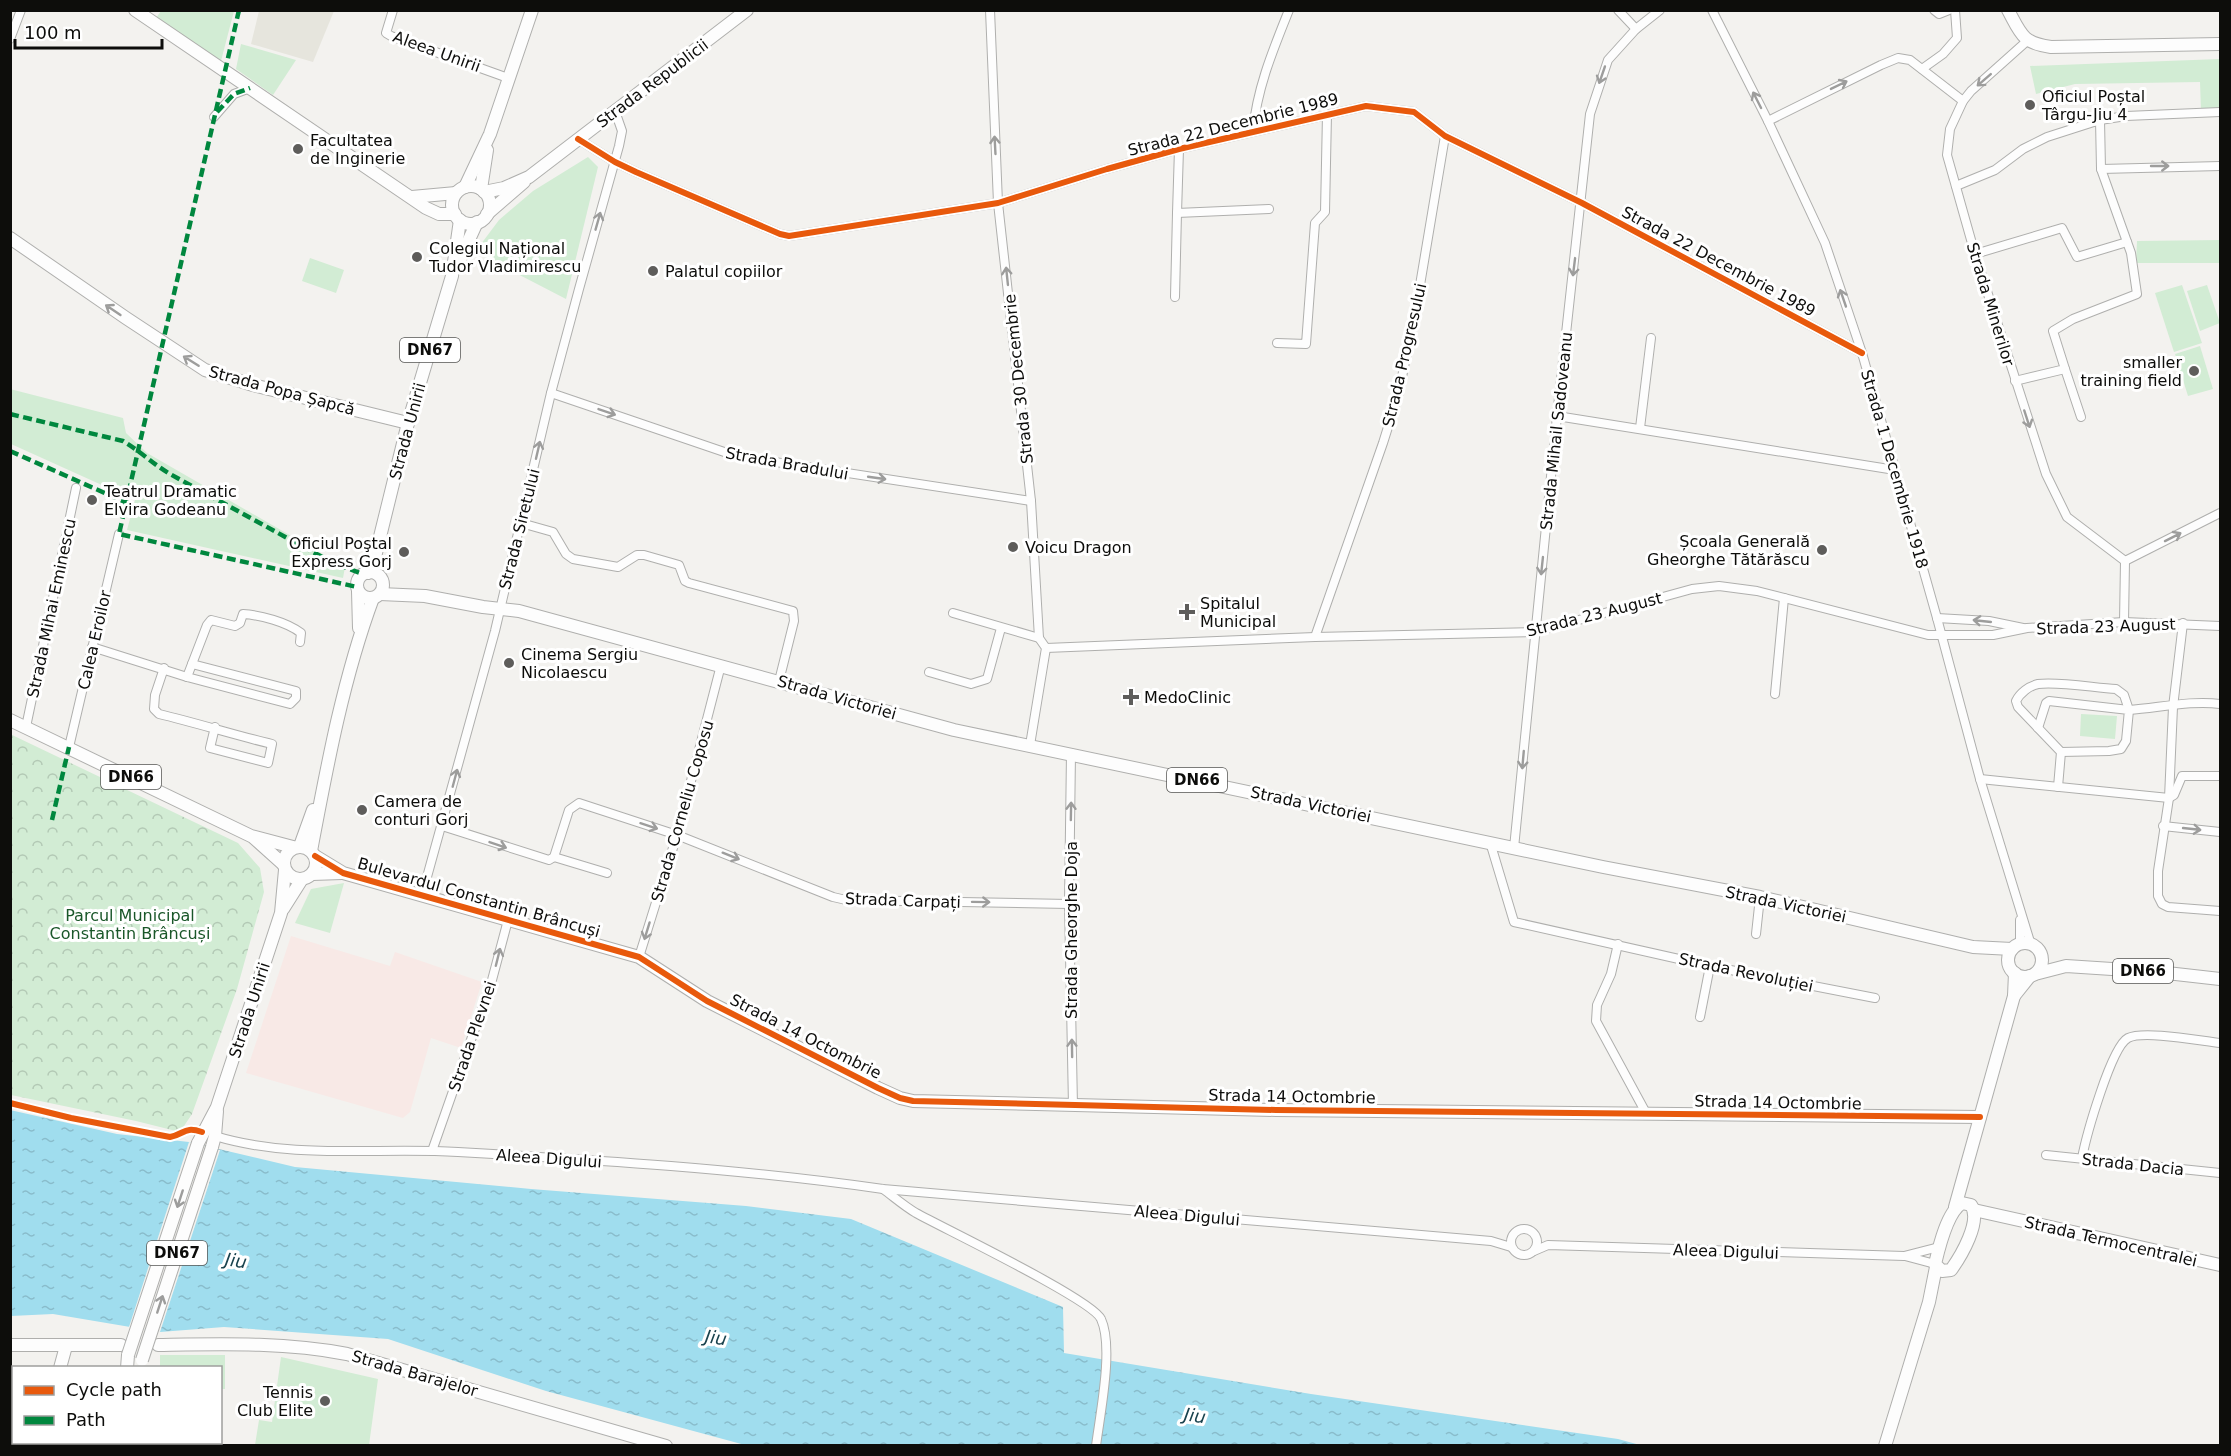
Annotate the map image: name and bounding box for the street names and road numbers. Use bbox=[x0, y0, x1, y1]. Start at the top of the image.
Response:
street label: Aleea Unirii bbox=[390, 27, 483, 76]
street label: Strada Republicii bbox=[593, 35, 712, 132]
street label: Strada 22 Decembrie 1989 bbox=[1126, 89, 1340, 160]
street label: Strada 22 Decembrie 1989 bbox=[1619, 202, 1819, 321]
street label: Strada Minerilor bbox=[1963, 240, 2018, 368]
street label: Strada Progresului bbox=[1379, 281, 1430, 429]
street label: Strada 30 Decembrie bbox=[1000, 293, 1037, 465]
street label: Strada Mihail Sadoveanu bbox=[1537, 331, 1576, 531]
road number: DN67 bbox=[400, 338, 460, 362]
street label: Strada Popa Șapcă bbox=[207, 362, 357, 419]
street label: Strada 1 Decembrie 1918 bbox=[1857, 367, 1932, 571]
street label: Strada Unirii bbox=[385, 381, 430, 482]
street label: Strada Bradului bbox=[724, 443, 850, 484]
street label: Strada Siretului bbox=[495, 467, 544, 592]
street label: Strada Mihai Eminescu bbox=[23, 517, 80, 700]
street label: Calea Eroilor bbox=[74, 588, 115, 692]
street label: Strada 23 August bbox=[1524, 588, 1664, 641]
street label: Strada 23 August bbox=[2036, 615, 2176, 638]
street label: Strada Victoriei bbox=[775, 671, 899, 724]
street label: Strada Corneliu Coposu bbox=[647, 718, 718, 904]
road number: DN66 bbox=[101, 765, 161, 789]
road number: DN66 bbox=[1167, 768, 1227, 792]
street label: Strada Victoriei bbox=[1249, 782, 1373, 827]
street label: Strada Gheorghe Doja bbox=[1062, 841, 1081, 1019]
street label: Bulevardul Constantin Brâncuși bbox=[355, 854, 602, 941]
street label: Strada Victoriei bbox=[1724, 882, 1848, 927]
street label: Strada Carpați bbox=[845, 889, 961, 912]
street label: Strada Revoluției bbox=[1677, 949, 1815, 996]
road number: DN66 bbox=[2113, 959, 2173, 983]
street label: Strada Unirii bbox=[225, 960, 274, 1060]
street label: Strada Plevnei bbox=[445, 978, 500, 1094]
street label: Strada 14 Octombrie bbox=[727, 990, 885, 1083]
street label: Strada 14 Octombrie bbox=[1208, 1086, 1376, 1107]
street label: Strada 14 Octombrie bbox=[1694, 1092, 1862, 1113]
street label: Aleea Digului bbox=[495, 1145, 603, 1172]
street label: Strada Dacia bbox=[2081, 1150, 2185, 1179]
street label: Aleea Digului bbox=[1133, 1201, 1241, 1230]
street label: Strada Termocentralei bbox=[2023, 1212, 2199, 1271]
street label: Aleea Digului bbox=[1673, 1240, 1779, 1263]
road number: DN67 bbox=[147, 1241, 207, 1265]
street label: Strada Barajelor bbox=[350, 1346, 480, 1401]

